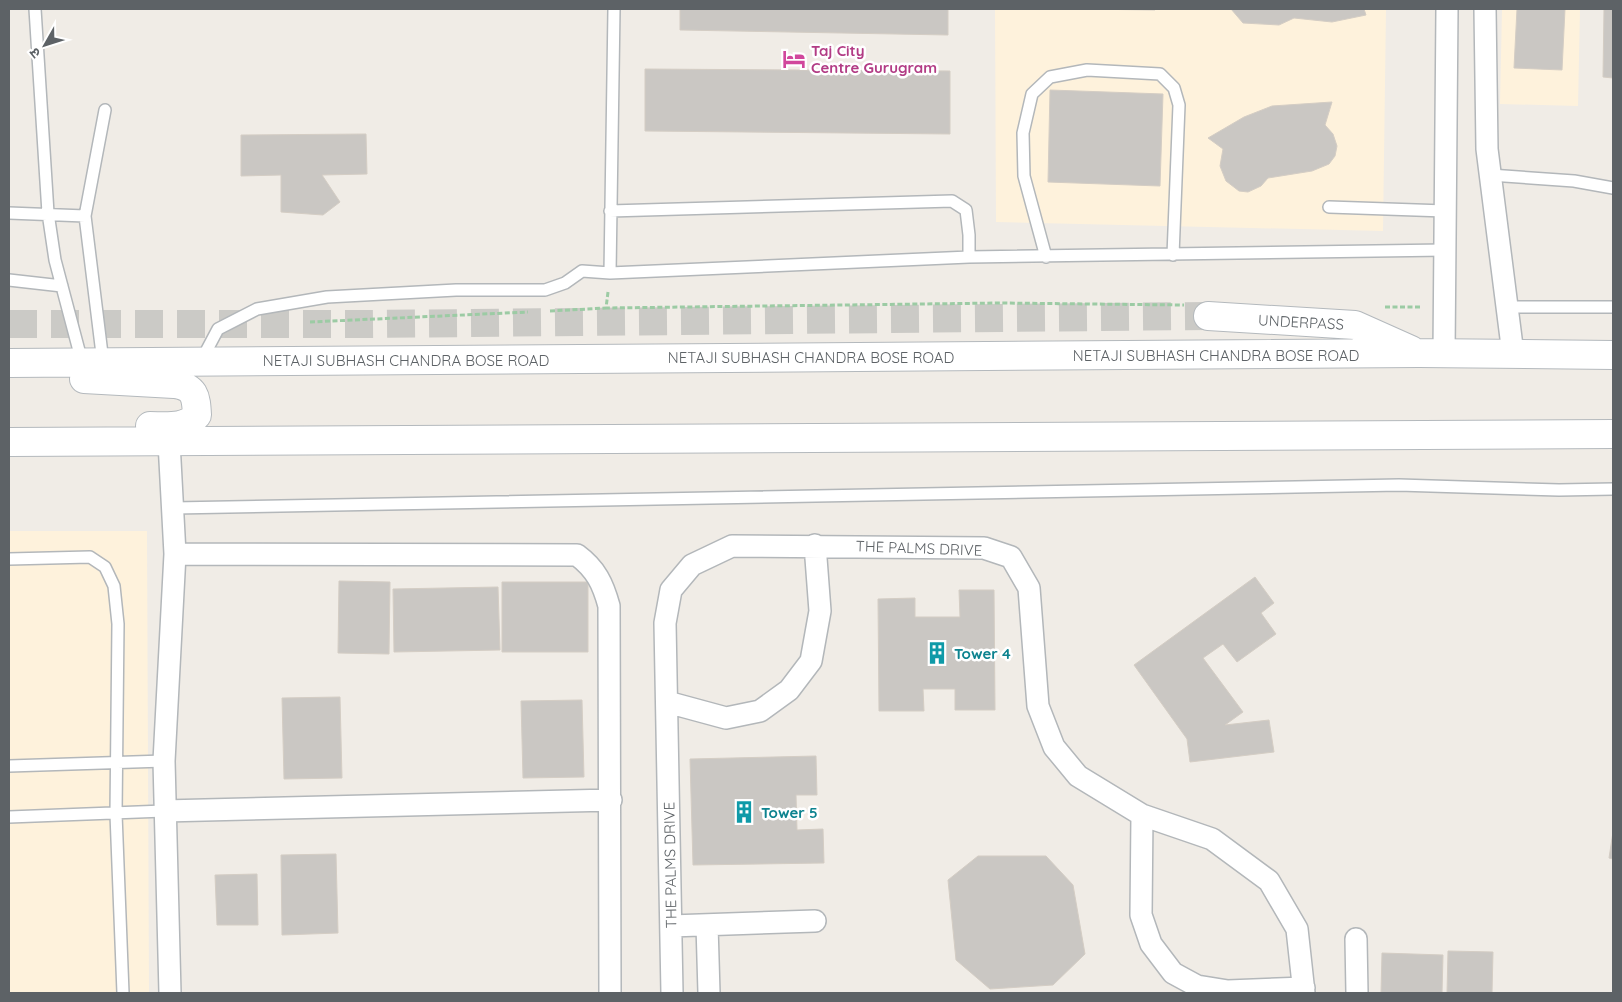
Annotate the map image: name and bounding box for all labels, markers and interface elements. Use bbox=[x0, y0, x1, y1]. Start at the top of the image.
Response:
north arrow bbox=[20, 20, 70, 70]
place label: Taj City Centre Gurugram bbox=[811, 41, 937, 77]
text: उ bbox=[25, 44, 44, 62]
hotel icon: Taj City Centre Gurugram bbox=[781, 46, 807, 72]
street label: UNDERPASS bbox=[1258, 310, 1344, 334]
street label: NETAJI SUBHASH CHANDRA BOSE ROAD bbox=[1073, 346, 1359, 365]
street label: NETAJI SUBHASH CHANDRA BOSE ROAD bbox=[668, 348, 954, 367]
street label: NETAJI SUBHASH CHANDRA BOSE ROAD bbox=[263, 351, 549, 370]
street label: THE PALMS DRIVE bbox=[855, 536, 983, 560]
building icon: Tower 4 bbox=[924, 640, 950, 666]
place label: Tower 4 bbox=[954, 644, 1011, 663]
building icon: Tower 5 bbox=[731, 799, 757, 825]
street label: THE PALMS DRIVE bbox=[659, 802, 681, 928]
place label: Tower 5 bbox=[761, 803, 818, 822]

